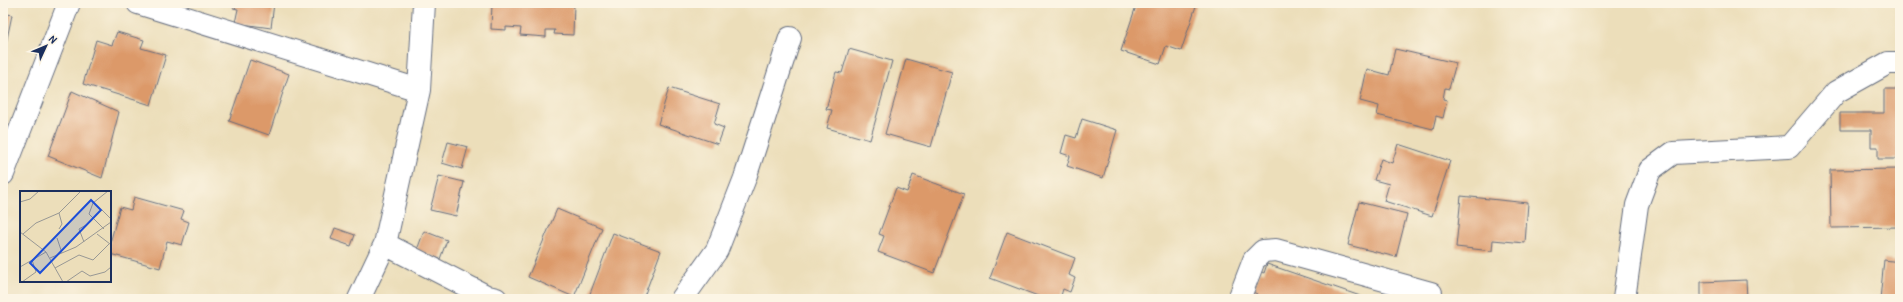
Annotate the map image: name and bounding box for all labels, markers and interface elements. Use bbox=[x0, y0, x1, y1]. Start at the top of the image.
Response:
north arrow bbox=[26, 26, 66, 66]
text: N bbox=[46, 32, 60, 46]
inset map bbox=[20, 191, 111, 282]

